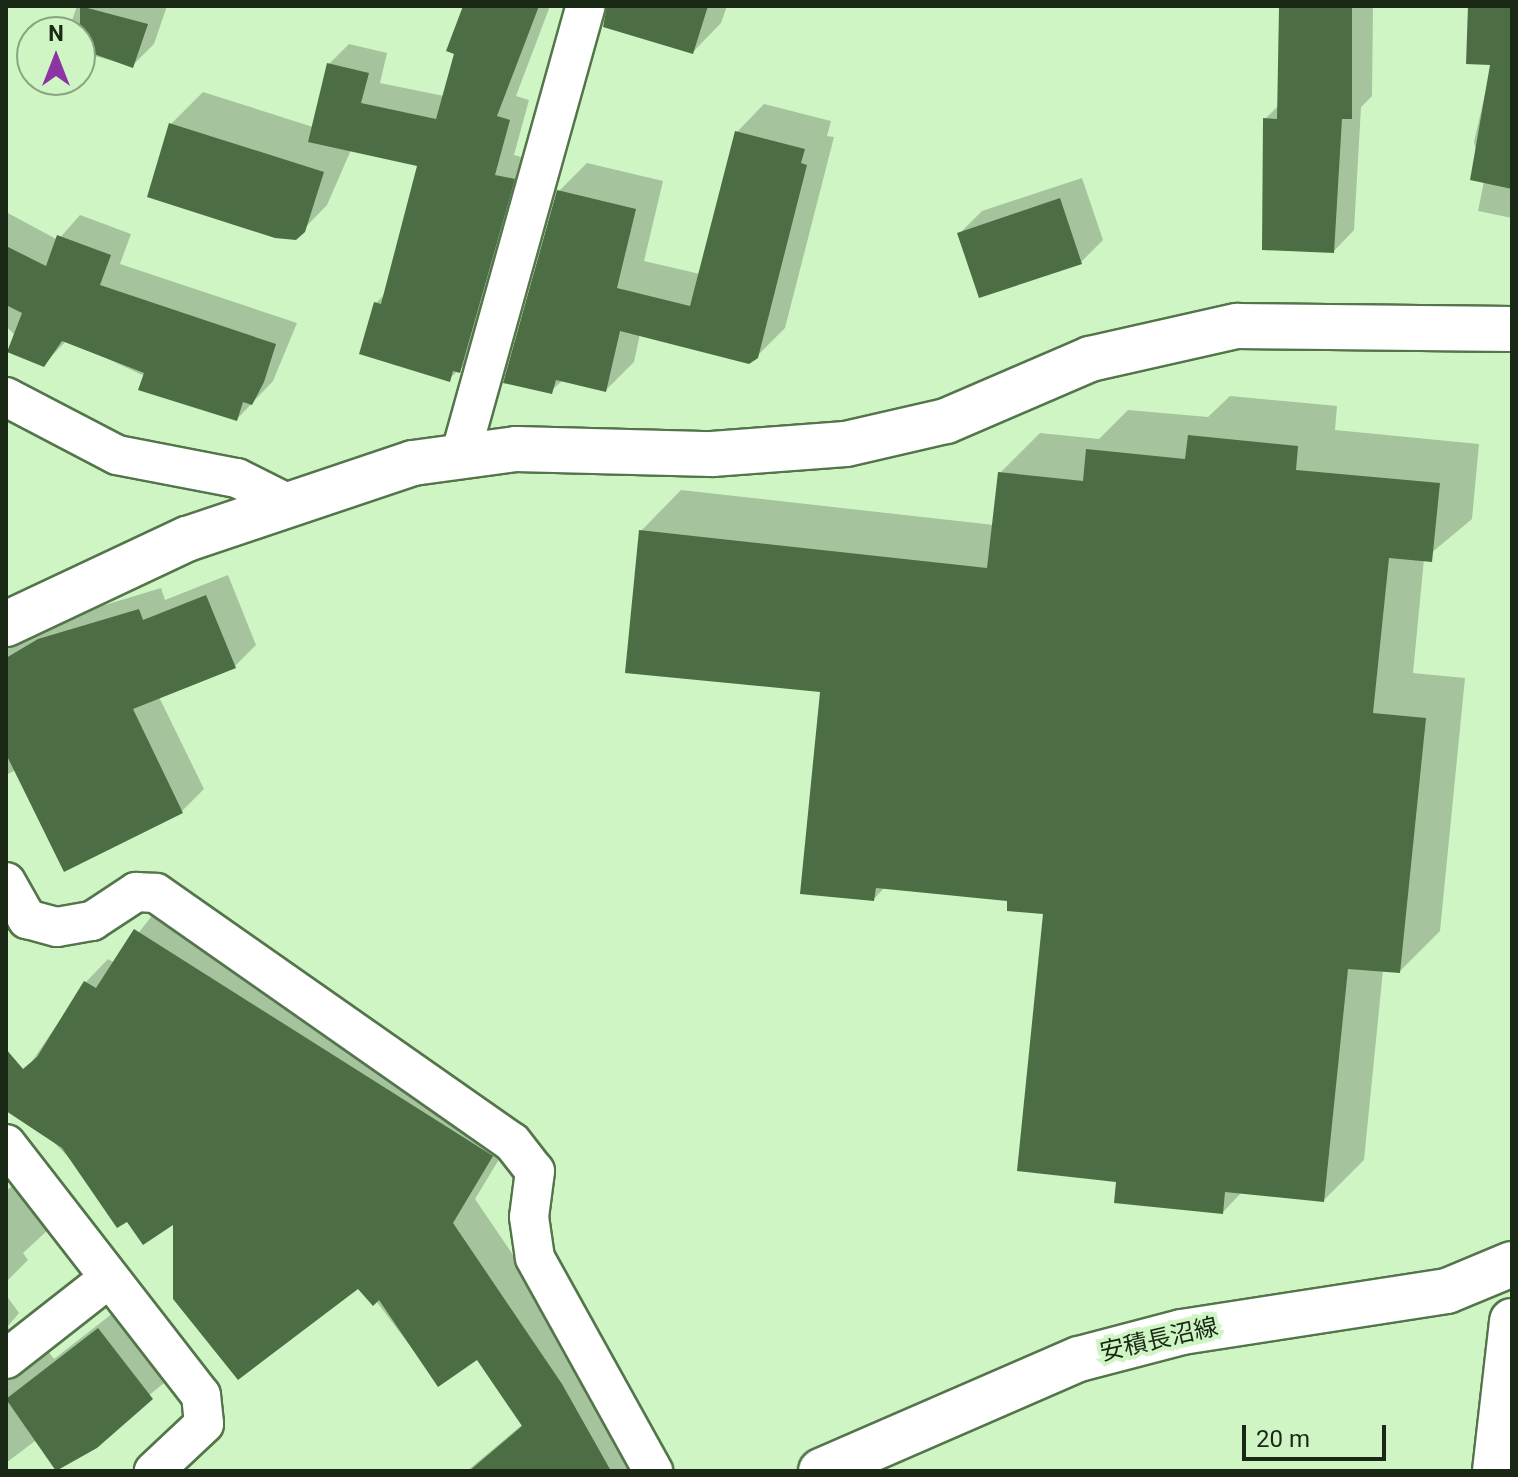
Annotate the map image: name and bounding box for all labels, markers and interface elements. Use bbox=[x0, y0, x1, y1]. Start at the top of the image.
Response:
north arrow bbox=[16, 16, 96, 96]
text: N bbox=[48, 21, 64, 46]
street label: 安積長沼線 bbox=[1097, 1312, 1221, 1368]
scale bar bbox=[1246, 1409, 1390, 1459]
text: 20 m bbox=[1256, 1425, 1310, 1453]

